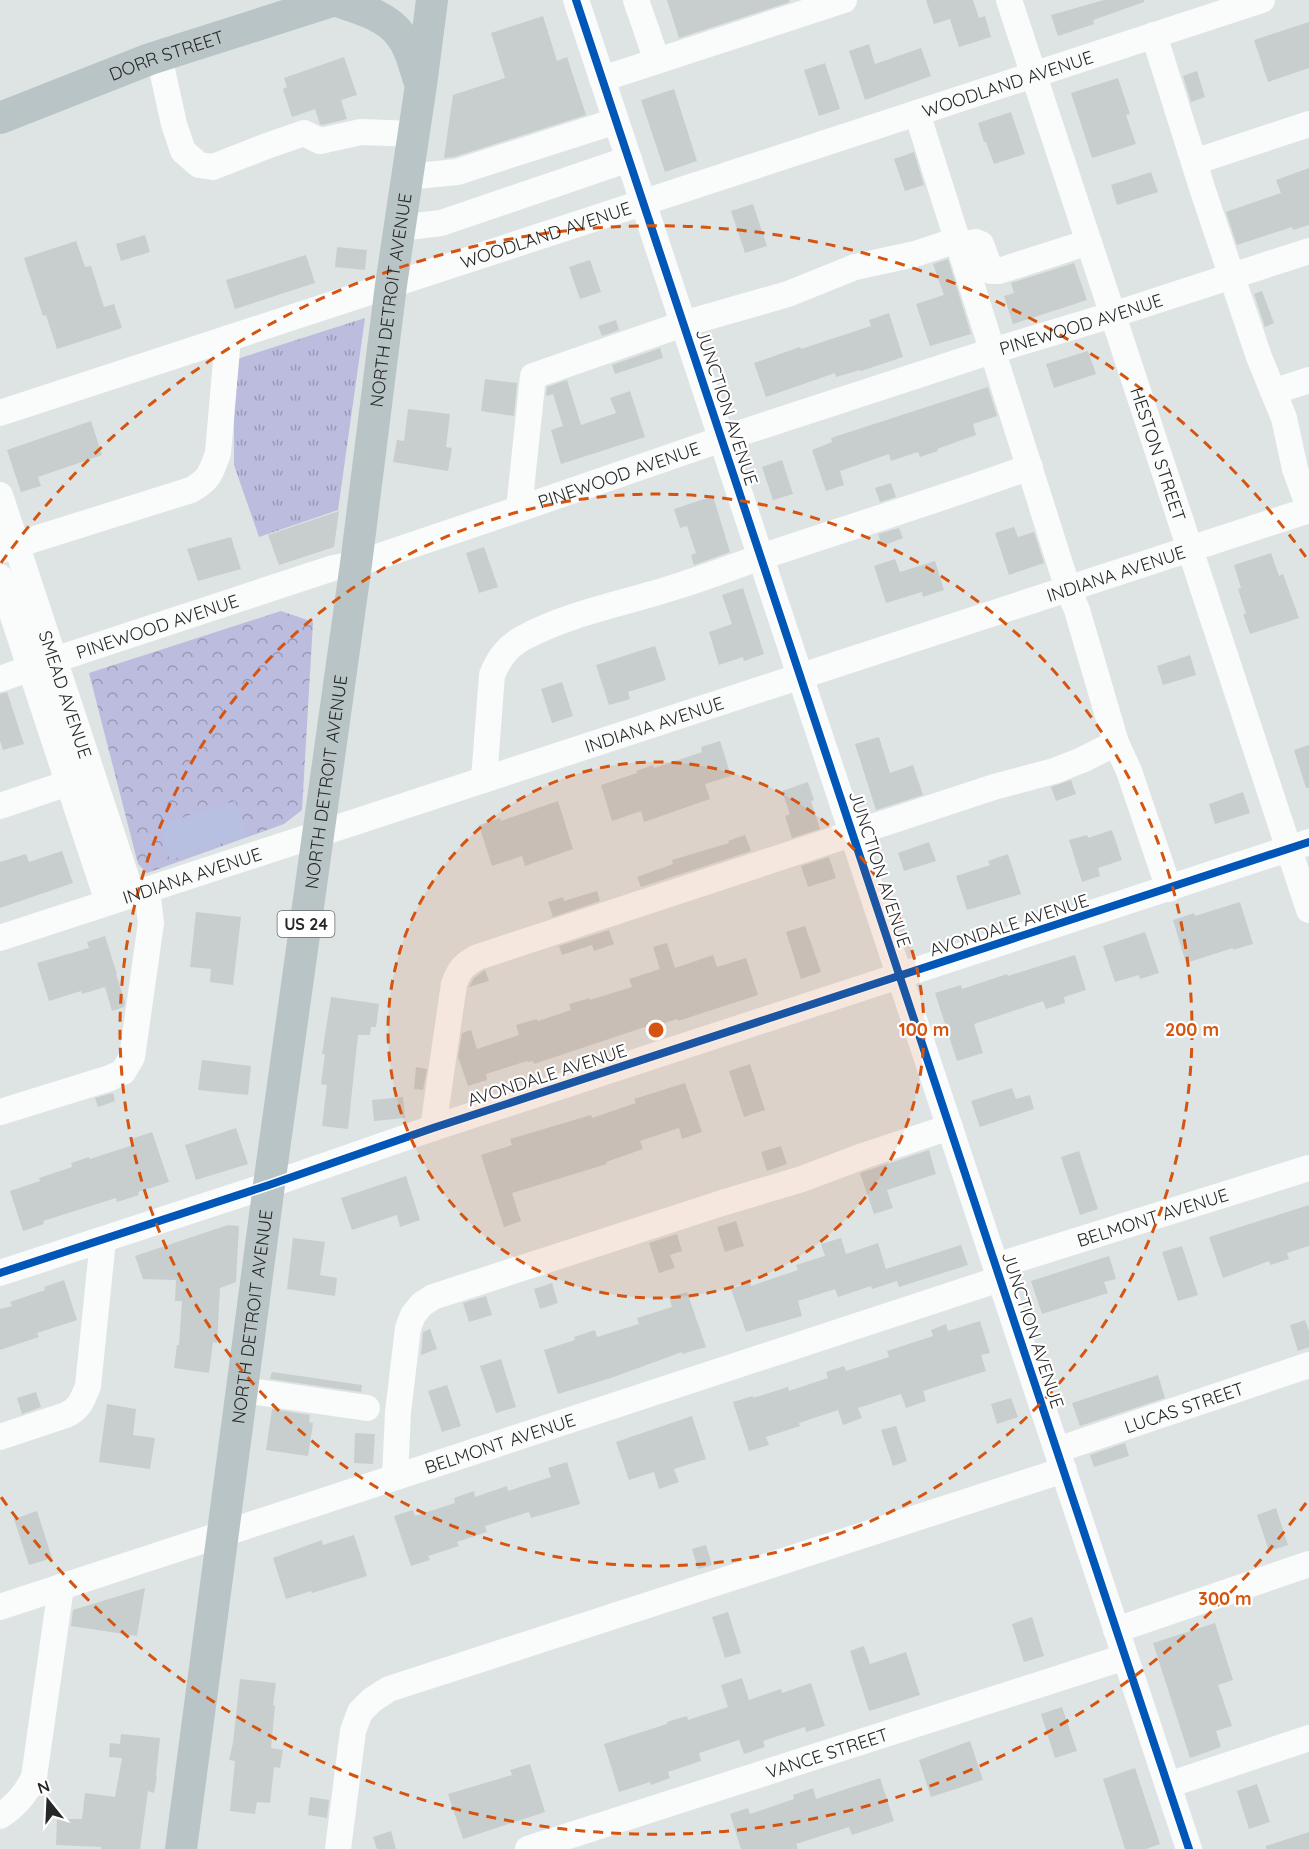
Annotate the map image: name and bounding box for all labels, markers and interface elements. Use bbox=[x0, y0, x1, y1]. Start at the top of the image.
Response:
street label: DORR STREET bbox=[106, 25, 227, 86]
street label: WOODLAND AVENUE bbox=[919, 45, 1096, 122]
street label: NORTH DETROIT AVENUE bbox=[364, 191, 416, 408]
street label: WOODLAND AVENUE bbox=[457, 196, 634, 273]
street label: PINEWOOD AVENUE bbox=[996, 288, 1165, 360]
street label: JUNCTION AVENUE bbox=[691, 326, 763, 488]
street label: HESTON STREET bbox=[1126, 384, 1192, 524]
street label: PINEWOOD AVENUE bbox=[535, 436, 703, 513]
street label: INDIANA AVENUE bbox=[1043, 540, 1188, 607]
street label: PINEWOOD AVENUE bbox=[73, 588, 241, 663]
street label: SMEAD AVENUE bbox=[34, 628, 98, 761]
street label: NORTH DETROIT AVENUE bbox=[299, 673, 352, 890]
street label: INDIANA AVENUE bbox=[582, 691, 726, 758]
street label: JUNCTION AVENUE bbox=[844, 788, 916, 950]
street label: INDIANA AVENUE bbox=[120, 842, 264, 909]
street label: AVONDALE AVENUE bbox=[926, 888, 1092, 962]
road number: US 24 bbox=[278, 911, 334, 937]
text: 100 m bbox=[899, 1018, 949, 1041]
text: 200 m bbox=[1165, 1018, 1219, 1041]
centre of rings bbox=[646, 1020, 666, 1040]
street label: AVONDALE AVENUE bbox=[464, 1038, 630, 1112]
street label: BELMONT AVENUE bbox=[1074, 1182, 1231, 1252]
street label: NORTH DETROIT AVENUE bbox=[226, 1208, 277, 1425]
street label: JUNCTION AVENUE bbox=[997, 1249, 1069, 1411]
street label: LUCAS STREET bbox=[1121, 1376, 1247, 1438]
street label: BELMONT AVENUE bbox=[421, 1408, 578, 1479]
text: 300 m bbox=[1198, 1587, 1252, 1610]
street label: VANCE STREET bbox=[763, 1722, 891, 1783]
north arrow bbox=[18, 1771, 78, 1831]
text: N bbox=[35, 1775, 52, 1798]

